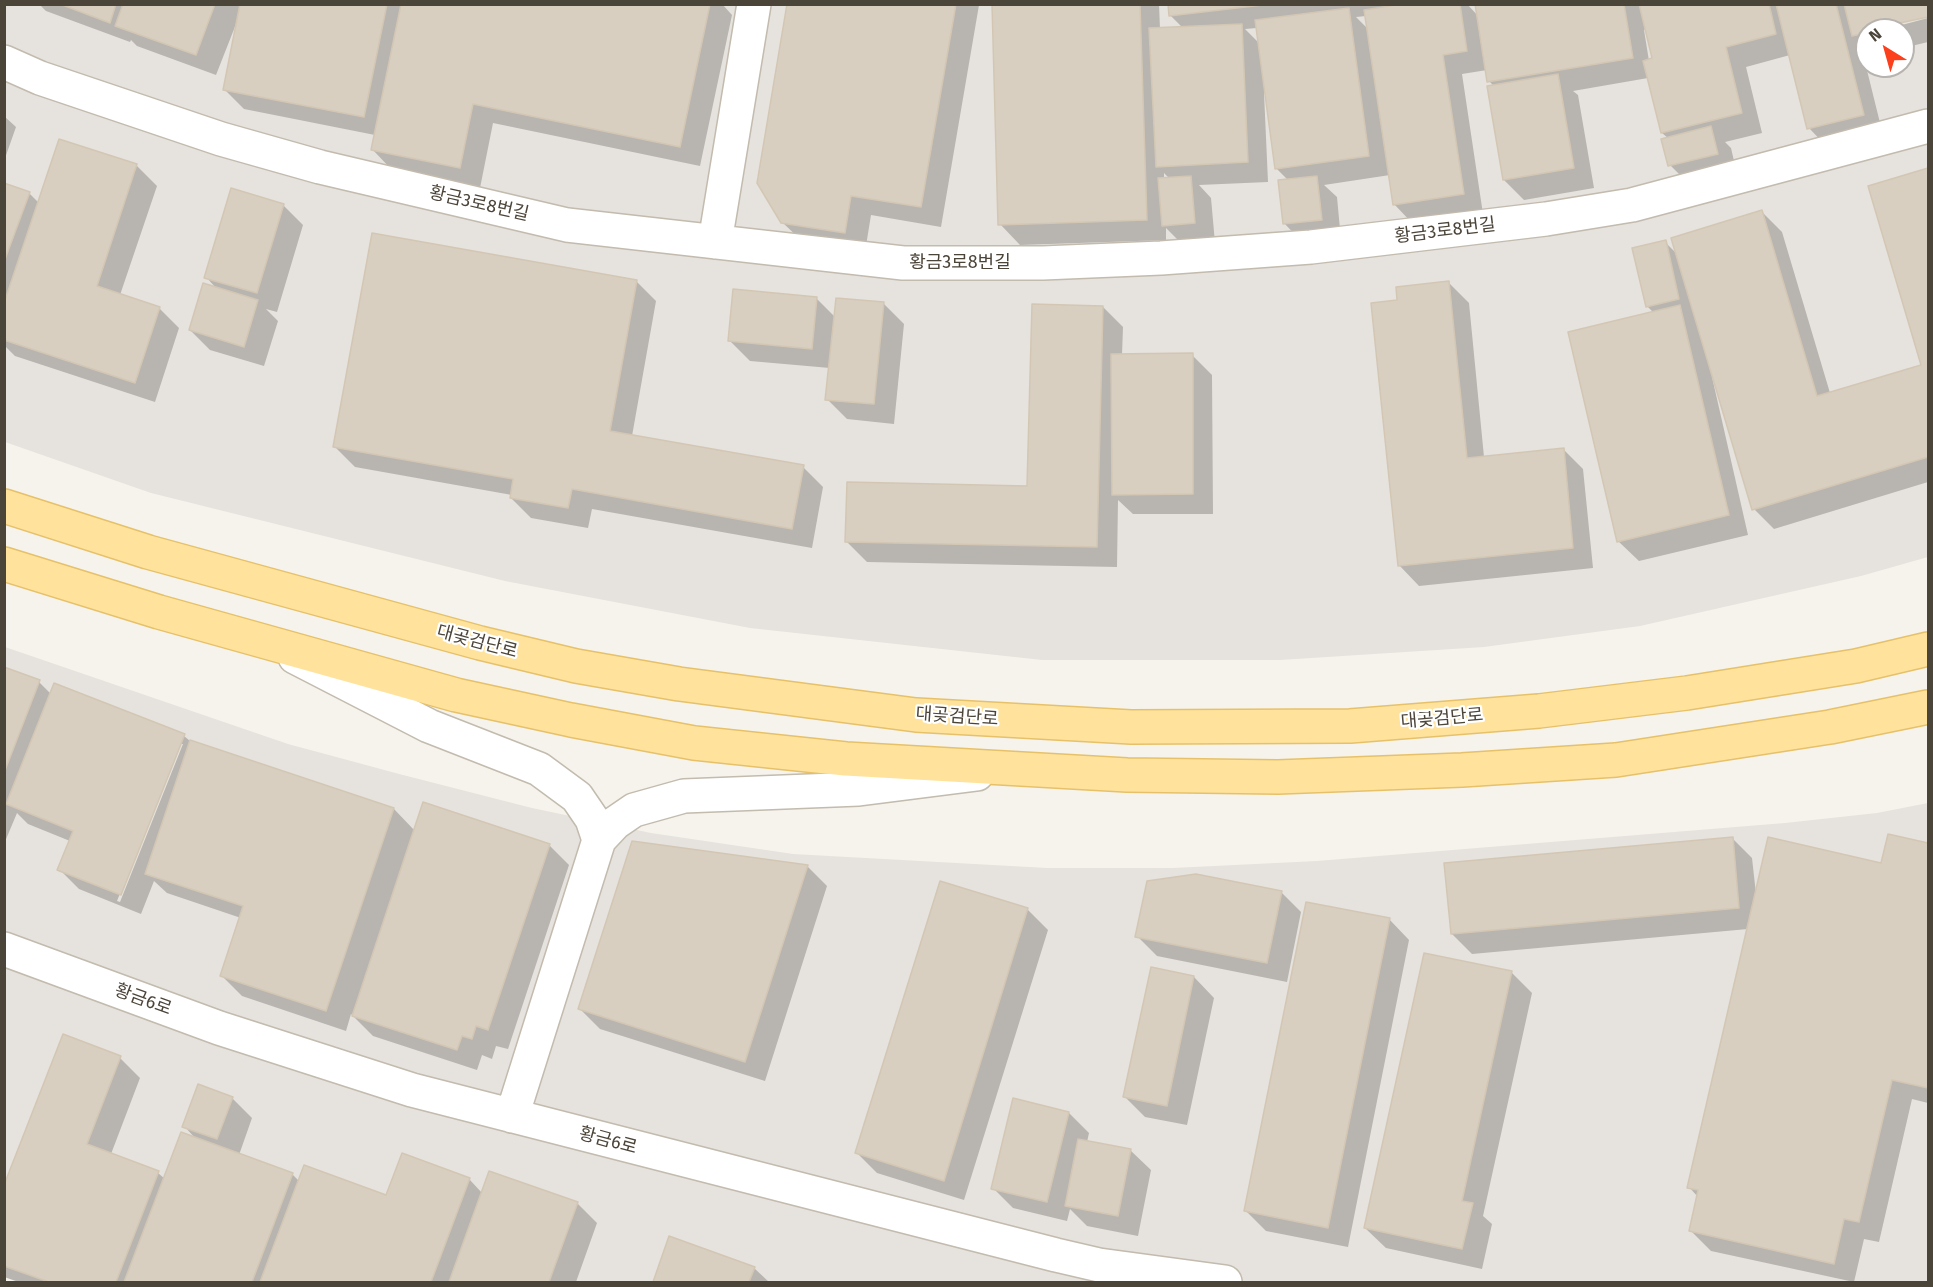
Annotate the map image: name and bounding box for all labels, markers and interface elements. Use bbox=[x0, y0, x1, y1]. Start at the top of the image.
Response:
north arrow bbox=[1855, 18, 1915, 78]
text: N bbox=[1865, 24, 1885, 46]
street label: 황금3로8번길 bbox=[427, 182, 531, 226]
street label: 황금3로8번길 bbox=[1393, 214, 1497, 248]
street label: 황금3로8번길 bbox=[909, 252, 1011, 274]
street label: 대곶검단로 bbox=[434, 621, 520, 663]
street label: 대곶검단로 bbox=[915, 703, 999, 731]
street label: 대곶검단로 bbox=[1400, 705, 1484, 733]
street label: 황금6로 bbox=[111, 980, 175, 1020]
street label: 황금6로 bbox=[577, 1123, 639, 1159]

